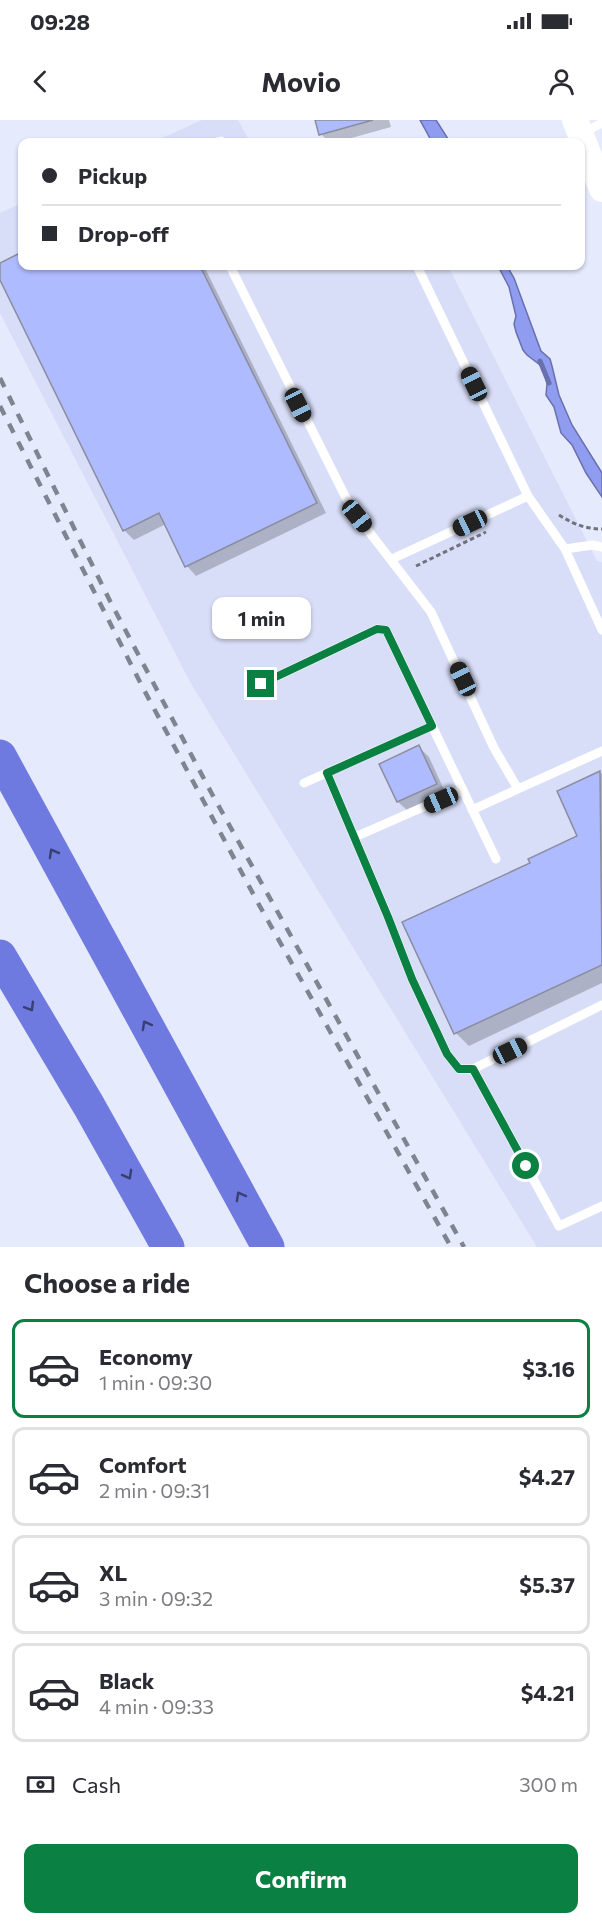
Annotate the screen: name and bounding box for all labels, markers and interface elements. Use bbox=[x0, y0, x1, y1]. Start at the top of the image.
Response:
text: 09:28 bbox=[30, 8, 90, 35]
icon: back bbox=[24, 65, 57, 98]
text: Movio bbox=[261, 65, 341, 98]
icon: person bbox=[545, 65, 578, 98]
text: Pickup bbox=[78, 162, 147, 189]
text: Drop-off bbox=[78, 220, 169, 247]
car bbox=[458, 364, 490, 404]
car bbox=[282, 385, 314, 425]
car bbox=[339, 496, 375, 536]
car bbox=[450, 507, 490, 539]
callout: 1 min bbox=[212, 597, 310, 639]
text: 1 min bbox=[238, 606, 285, 630]
car bbox=[447, 659, 479, 699]
route end bbox=[247, 670, 274, 697]
car bbox=[421, 784, 461, 816]
one-way arrow bbox=[49, 849, 60, 859]
one-way arrow bbox=[23, 1001, 34, 1011]
one-way arrow bbox=[142, 1020, 153, 1031]
car bbox=[490, 1035, 530, 1067]
route start bbox=[512, 1152, 539, 1179]
one-way arrow bbox=[121, 1169, 132, 1179]
one-way arrow bbox=[236, 1191, 247, 1202]
text: Choose a ride bbox=[24, 1266, 190, 1299]
icon: car bbox=[27, 1342, 81, 1396]
text: Economy bbox=[99, 1343, 193, 1370]
text: $3.16 bbox=[522, 1355, 575, 1382]
text: 1 min · 09:30 bbox=[99, 1370, 212, 1394]
icon: car bbox=[27, 1450, 81, 1504]
text: Comfort bbox=[99, 1451, 187, 1478]
text: $4.27 bbox=[519, 1463, 575, 1490]
text: 2 min · 09:31 bbox=[99, 1478, 210, 1502]
icon: car bbox=[27, 1558, 81, 1612]
text: XL bbox=[99, 1559, 127, 1586]
text: $5.37 bbox=[519, 1571, 575, 1598]
text: 3 min · 09:32 bbox=[99, 1586, 213, 1610]
icon: car bbox=[27, 1666, 81, 1720]
text: Black bbox=[99, 1667, 154, 1694]
text: $4.21 bbox=[521, 1679, 575, 1706]
text: 4 min · 09:33 bbox=[99, 1694, 214, 1718]
icon: cash bbox=[24, 1768, 57, 1801]
text: Cash bbox=[72, 1771, 121, 1798]
text: 300 m bbox=[519, 1772, 578, 1796]
button: Confirm bbox=[24, 1844, 578, 1913]

